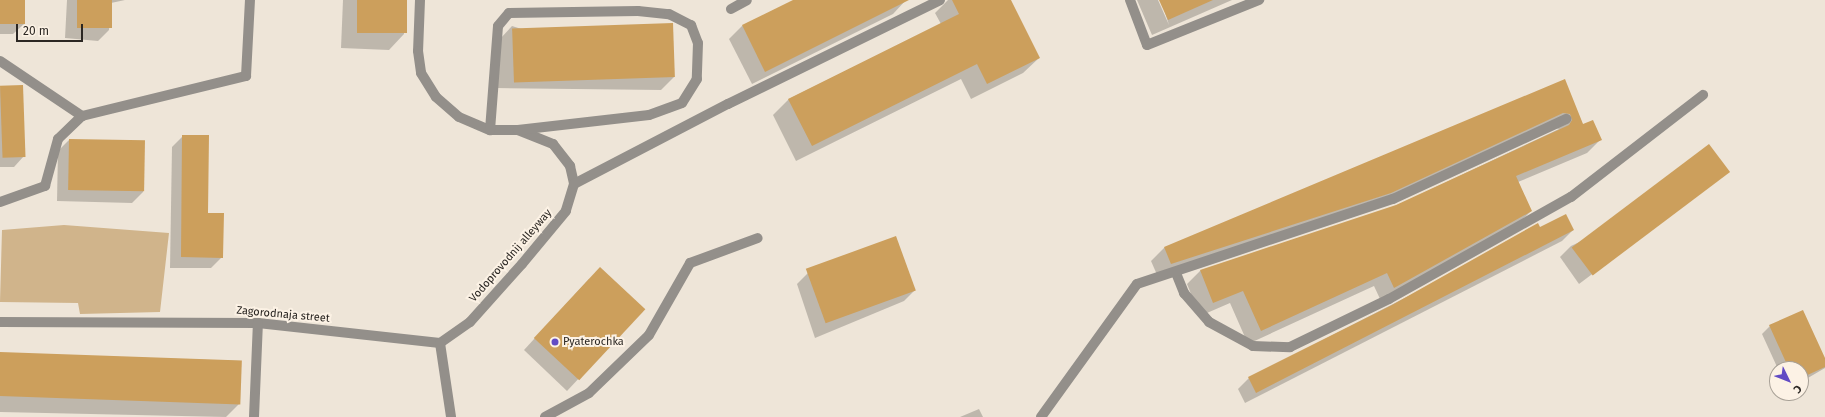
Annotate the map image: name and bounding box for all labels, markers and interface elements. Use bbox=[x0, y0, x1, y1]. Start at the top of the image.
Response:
scale bar bbox=[18, 16, 85, 42]
text: 20 m bbox=[23, 24, 49, 38]
street label: Vodoprovodnij alleyway bbox=[467, 207, 555, 305]
street label: Zagorodnaja street bbox=[236, 304, 330, 326]
place label: Pyaterochka bbox=[563, 335, 624, 349]
marker: Pyaterochka bbox=[550, 337, 560, 347]
north arrow bbox=[1769, 361, 1809, 401]
text: С bbox=[1791, 382, 1804, 396]

